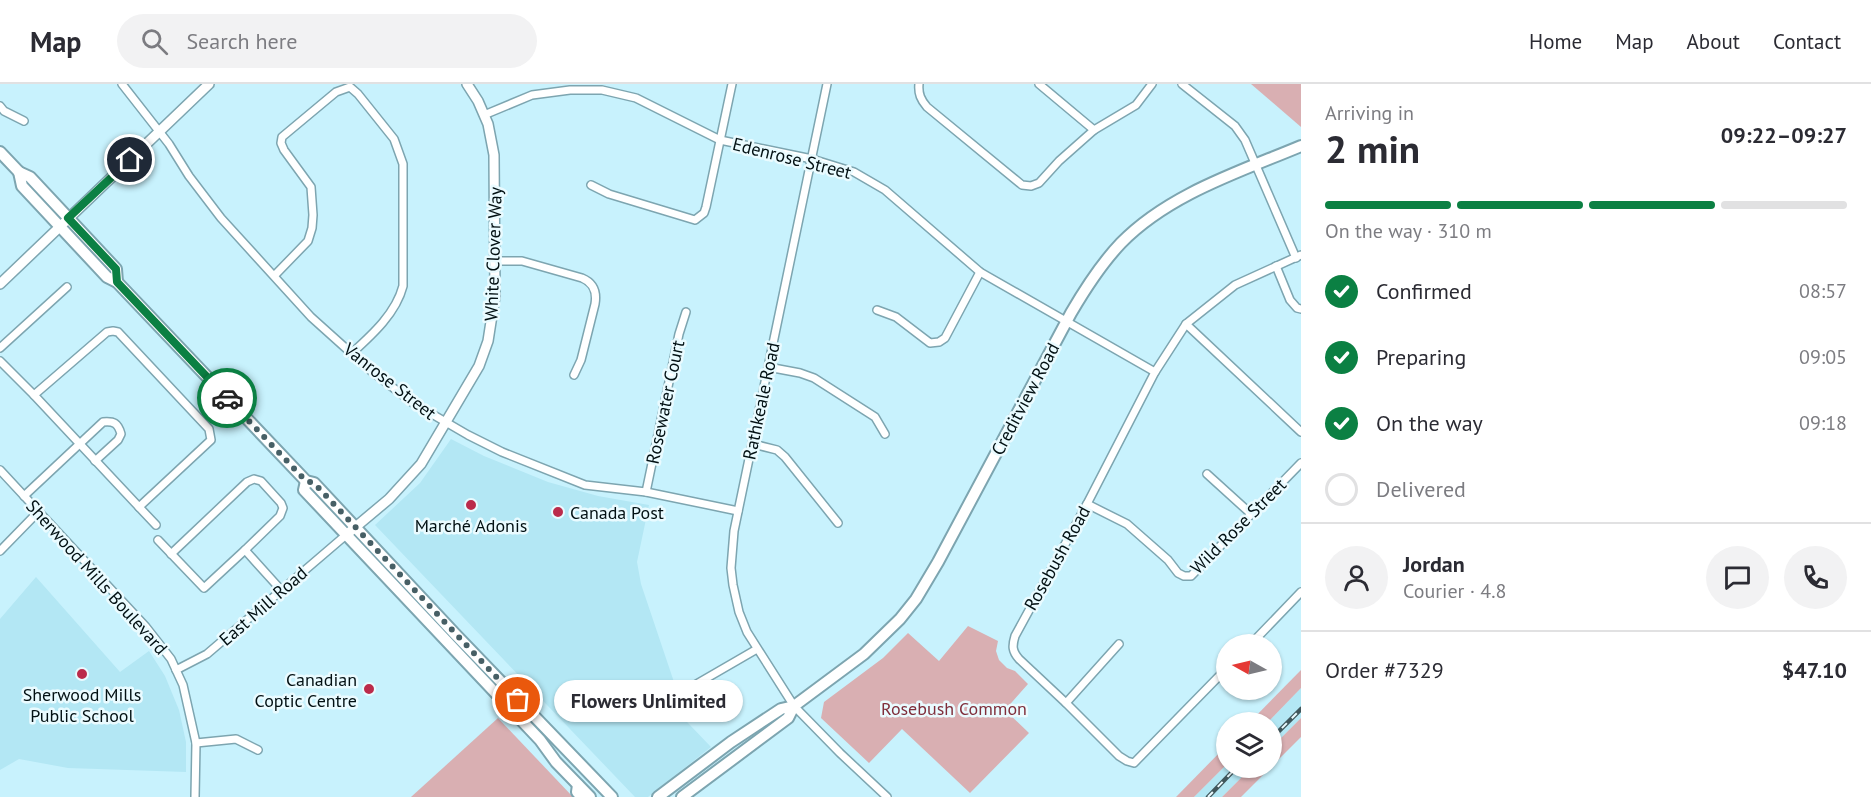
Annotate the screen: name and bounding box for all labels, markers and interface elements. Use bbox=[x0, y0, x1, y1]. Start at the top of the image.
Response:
search box bbox=[117, 14, 537, 68]
text: Map bbox=[30, 23, 81, 60]
icon: search bbox=[138, 25, 171, 58]
text: Search here bbox=[186, 27, 297, 55]
text: Home bbox=[1529, 28, 1582, 55]
text: Map bbox=[1615, 28, 1654, 55]
text: About bbox=[1687, 28, 1740, 55]
text: Contact bbox=[1773, 28, 1841, 55]
text: Arriving in bbox=[1325, 100, 1414, 126]
text: 09:22–09:27 bbox=[1721, 121, 1847, 149]
text: 2 min bbox=[1325, 123, 1420, 174]
street label: Edenrose Street bbox=[730, 132, 854, 184]
pin bbox=[104, 134, 155, 185]
icon: home bbox=[113, 143, 146, 176]
street label: White Clover Way bbox=[479, 186, 507, 321]
text: On the way · 310 m bbox=[1325, 218, 1492, 244]
icon: check bbox=[1325, 275, 1358, 308]
text: Confirmed bbox=[1376, 277, 1472, 305]
text: 08:57 bbox=[1799, 278, 1847, 304]
street label: Vanrose Street bbox=[338, 337, 441, 424]
street label: Rosewater Court bbox=[641, 338, 689, 466]
street label: Creditview Road bbox=[986, 339, 1064, 459]
street label: Rathkeale Road bbox=[737, 340, 785, 462]
icon: check bbox=[1325, 341, 1358, 374]
text: Preparing bbox=[1376, 343, 1466, 371]
text: 09:05 bbox=[1799, 344, 1847, 370]
courier bbox=[197, 368, 257, 428]
icon: car bbox=[211, 382, 244, 415]
icon: check bbox=[1325, 407, 1358, 440]
text: On the way bbox=[1376, 409, 1483, 437]
text: 09:18 bbox=[1799, 410, 1847, 436]
street label: Wild Rose Street bbox=[1185, 473, 1291, 579]
text: Delivered bbox=[1376, 475, 1466, 503]
street label: Sherwood Mills Boulevard bbox=[21, 495, 173, 659]
marker: Marché Adonis bbox=[464, 498, 478, 512]
place label: Canada Post bbox=[570, 501, 664, 524]
street label: Rosebush Road bbox=[1019, 502, 1095, 614]
marker: Canada Post bbox=[551, 505, 565, 519]
place label: Marché Adonis bbox=[415, 514, 527, 537]
button: person bbox=[1325, 546, 1388, 609]
button: chat bbox=[1706, 546, 1769, 609]
button: phone bbox=[1784, 546, 1847, 609]
text: Jordan bbox=[1403, 550, 1465, 578]
street label: East Mill Road bbox=[214, 561, 312, 651]
text: Courier · 4.8 bbox=[1403, 578, 1506, 604]
north arrow bbox=[1216, 634, 1282, 700]
map controls bbox=[1216, 634, 1282, 778]
text: Order #7329 bbox=[1325, 656, 1444, 684]
text: $47.10 bbox=[1782, 656, 1847, 684]
marker: Sherwood Mills Public School bbox=[75, 667, 89, 681]
place label: Canadian Coptic Centre bbox=[255, 668, 357, 712]
pin bbox=[492, 674, 543, 725]
callout: Flowers Unlimited bbox=[554, 679, 743, 721]
marker: Canadian Coptic Centre bbox=[362, 682, 376, 696]
place label: Sherwood Mills Public School bbox=[23, 683, 141, 727]
icon: bag bbox=[501, 683, 534, 716]
text: Flowers Unlimited bbox=[571, 688, 726, 714]
park label: Rosebush Common bbox=[881, 697, 1027, 720]
button: layers bbox=[1216, 712, 1282, 778]

